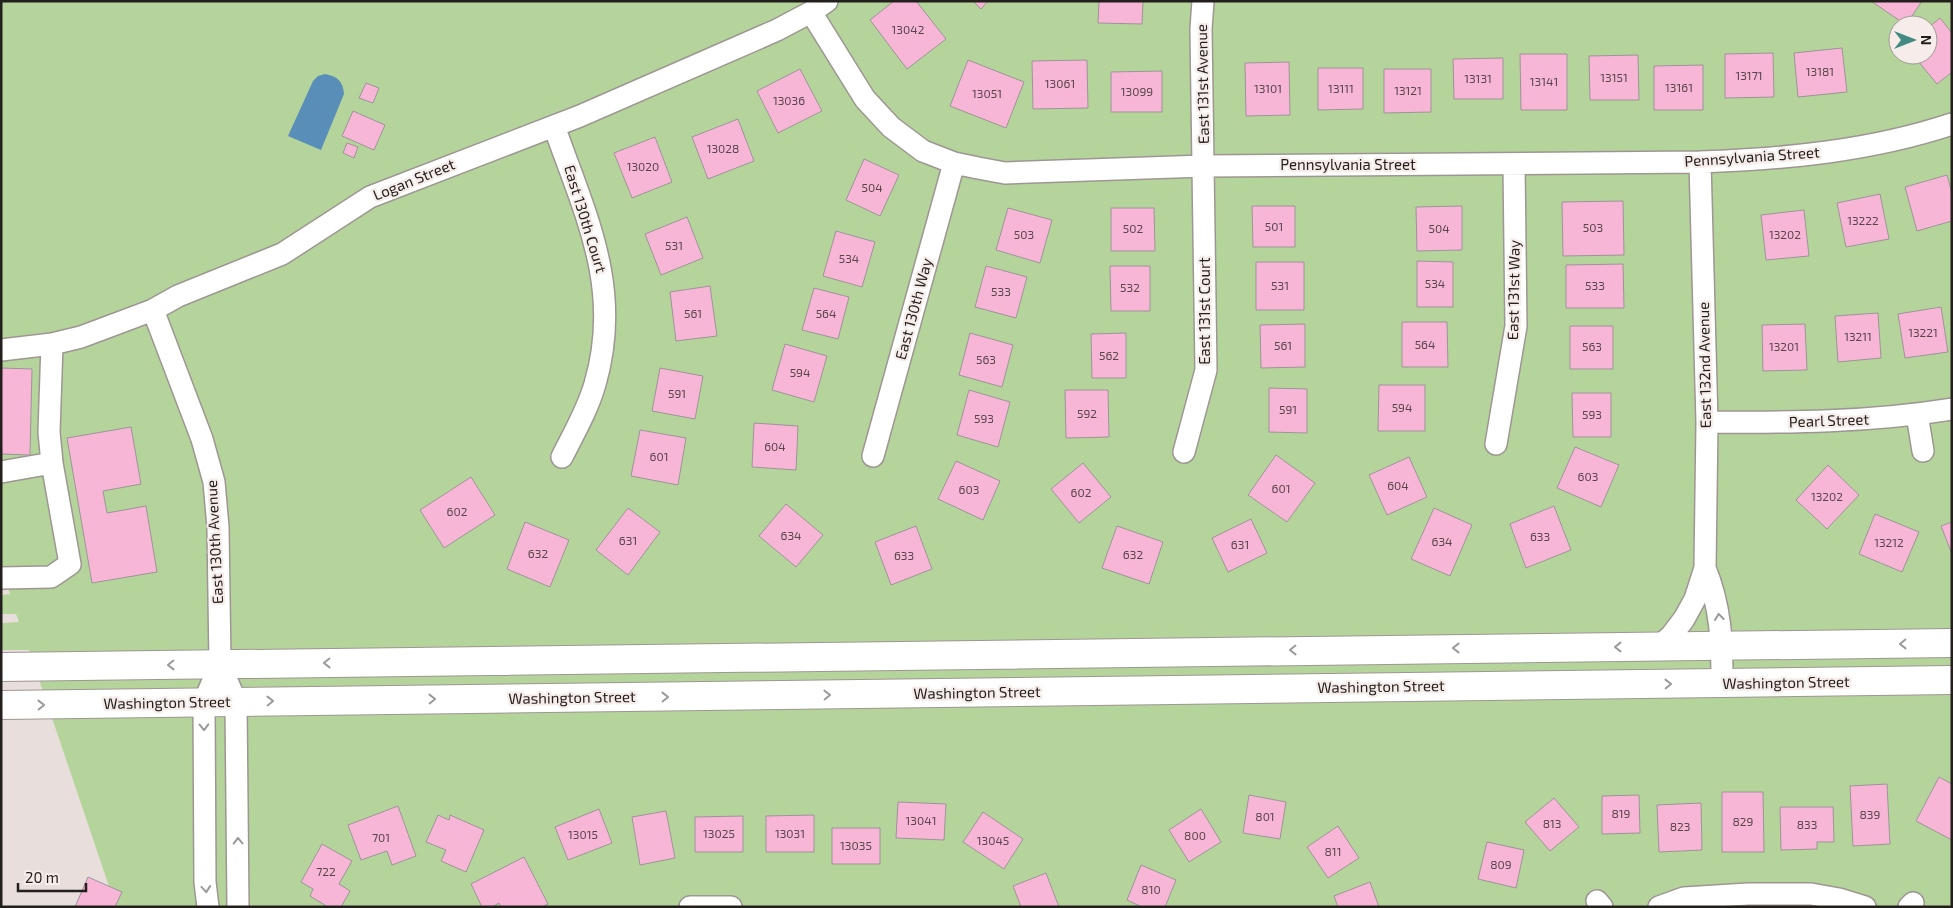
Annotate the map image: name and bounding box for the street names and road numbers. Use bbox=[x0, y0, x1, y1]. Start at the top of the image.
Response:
street label: East 131st Avenue bbox=[1192, 24, 1212, 144]
street label: Pennsylvania Street bbox=[1684, 142, 1821, 170]
street label: Logan Street bbox=[370, 154, 457, 204]
street label: Pennsylvania Street bbox=[1280, 155, 1416, 173]
street label: East 130th Court bbox=[561, 163, 611, 275]
street label: East 131st Way bbox=[1503, 240, 1523, 340]
street label: East 130th Way bbox=[891, 256, 935, 362]
street label: East 131st Court bbox=[1195, 257, 1213, 365]
street label: East 132nd Avenue bbox=[1694, 302, 1714, 428]
street label: Pearl Street bbox=[1789, 410, 1870, 430]
street label: East 130th Avenue bbox=[202, 479, 226, 605]
street label: Washington Street bbox=[1722, 672, 1850, 692]
street label: Washington Street bbox=[1317, 676, 1445, 696]
street label: Washington Street bbox=[913, 682, 1041, 702]
street label: Washington Street bbox=[508, 687, 636, 707]
street label: Washington Street bbox=[103, 692, 231, 712]

